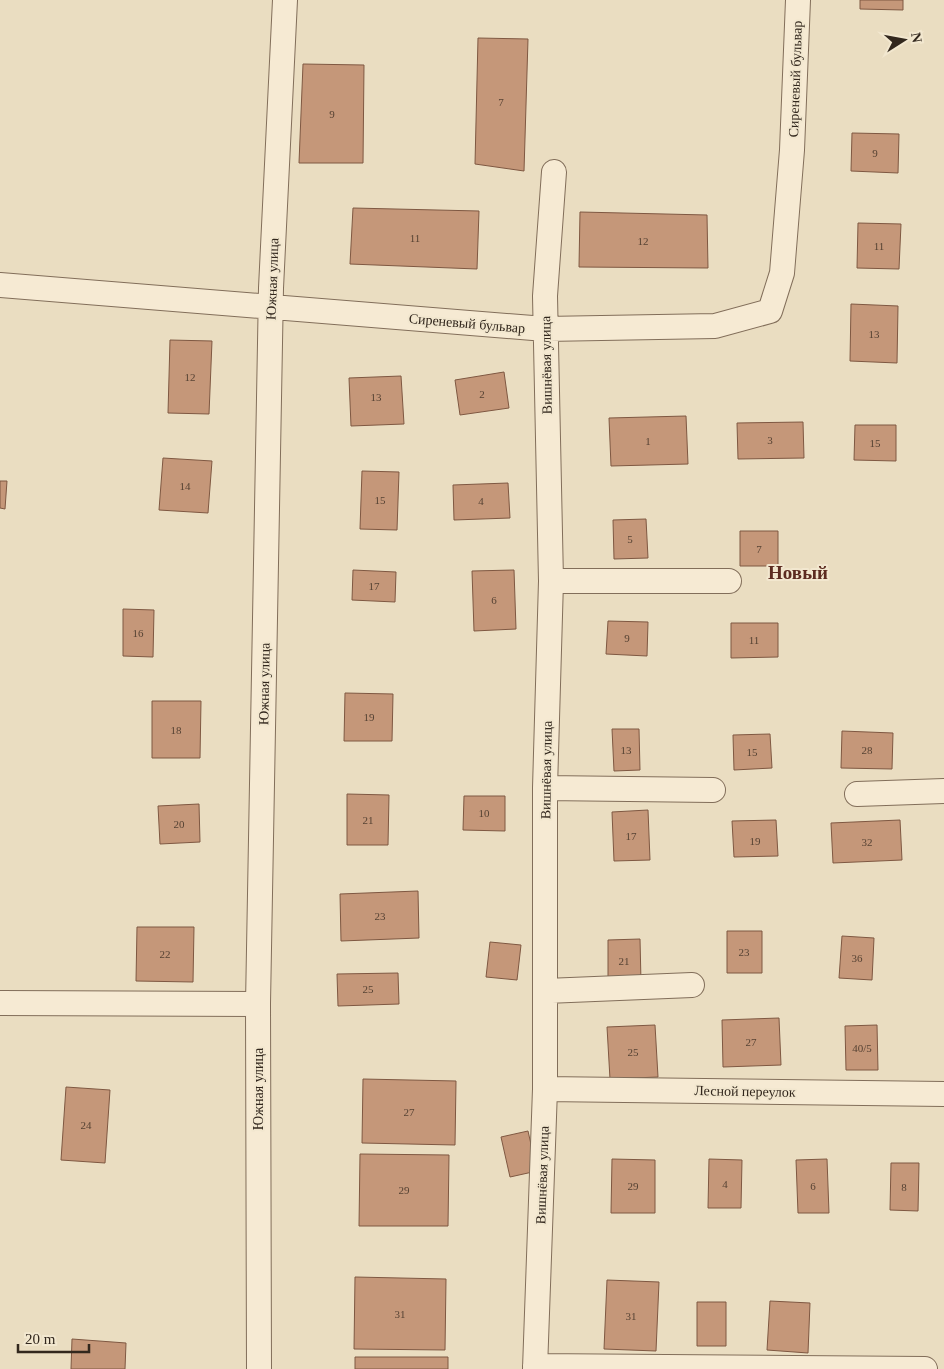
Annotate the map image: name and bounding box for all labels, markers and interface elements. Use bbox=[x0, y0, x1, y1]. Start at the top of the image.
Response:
north arrow bbox=[879, 15, 929, 65]
street label: Сиреневый бульвар bbox=[786, 20, 805, 138]
text: N bbox=[908, 31, 925, 44]
house number: 7 bbox=[498, 96, 504, 108]
house number: 9 bbox=[329, 108, 335, 120]
house number: 9 bbox=[872, 147, 878, 159]
house number: 11 bbox=[410, 232, 420, 244]
house number: 12 bbox=[638, 235, 649, 247]
street label: Южная улица bbox=[264, 237, 281, 320]
house number: 11 bbox=[874, 240, 884, 252]
street label: Сиреневый бульвар bbox=[408, 311, 526, 336]
street label: Вишнёвая улица bbox=[538, 315, 555, 414]
house number: 13 bbox=[869, 328, 880, 340]
house number: 12 bbox=[185, 371, 196, 383]
house number: 2 bbox=[479, 388, 485, 400]
house number: 13 bbox=[371, 391, 382, 403]
house number: 3 bbox=[767, 434, 773, 446]
house number: 1 bbox=[645, 435, 651, 447]
house number: 15 bbox=[870, 437, 881, 449]
house number: 14 bbox=[180, 480, 191, 492]
house number: 15 bbox=[375, 494, 386, 506]
house number: 4 bbox=[478, 495, 484, 507]
house number: 5 bbox=[627, 533, 633, 545]
house number: 7 bbox=[756, 543, 762, 555]
district label: Новый bbox=[768, 562, 828, 583]
house number: 17 bbox=[369, 580, 380, 592]
house number: 6 bbox=[491, 594, 497, 606]
house number: 16 bbox=[133, 627, 144, 639]
house number: 9 bbox=[624, 632, 630, 644]
house number: 11 bbox=[749, 634, 759, 646]
street label: Южная улица bbox=[256, 642, 273, 725]
house number: 19 bbox=[364, 711, 375, 723]
street label: Вишнёвая улица bbox=[538, 720, 555, 819]
house number: 18 bbox=[171, 724, 182, 736]
house number: 13 bbox=[621, 744, 632, 756]
house number: 28 bbox=[862, 744, 873, 756]
house number: 15 bbox=[747, 746, 758, 758]
house number: 10 bbox=[479, 807, 490, 819]
house number: 21 bbox=[363, 814, 374, 826]
house number: 20 bbox=[174, 818, 185, 830]
house number: 17 bbox=[626, 830, 637, 842]
house number: 19 bbox=[750, 835, 761, 847]
house number: 32 bbox=[862, 836, 873, 848]
house number: 23 bbox=[375, 910, 386, 922]
house number: 23 bbox=[739, 946, 750, 958]
house number: 22 bbox=[160, 948, 171, 960]
house number: 36 bbox=[852, 952, 863, 964]
house number: 21 bbox=[619, 955, 630, 967]
house number: 25 bbox=[363, 983, 374, 995]
house number: 27 bbox=[746, 1036, 757, 1048]
house number: 40/5 bbox=[852, 1042, 872, 1054]
house number: 25 bbox=[628, 1046, 639, 1058]
street label: Южная улица bbox=[251, 1047, 266, 1130]
street label: Лесной переулок bbox=[694, 1083, 796, 1100]
house number: 27 bbox=[404, 1106, 415, 1118]
house number: 24 bbox=[81, 1119, 92, 1131]
street label: Вишнёвая улица bbox=[533, 1125, 552, 1224]
house number: 4 bbox=[722, 1178, 728, 1190]
house number: 29 bbox=[628, 1180, 639, 1192]
house number: 6 bbox=[810, 1180, 816, 1192]
house number: 8 bbox=[901, 1181, 907, 1193]
house number: 29 bbox=[399, 1184, 410, 1196]
house number: 31 bbox=[395, 1308, 406, 1320]
house number: 31 bbox=[626, 1310, 637, 1322]
scale bar bbox=[18, 1322, 89, 1354]
text: 20 m bbox=[25, 1331, 56, 1347]

